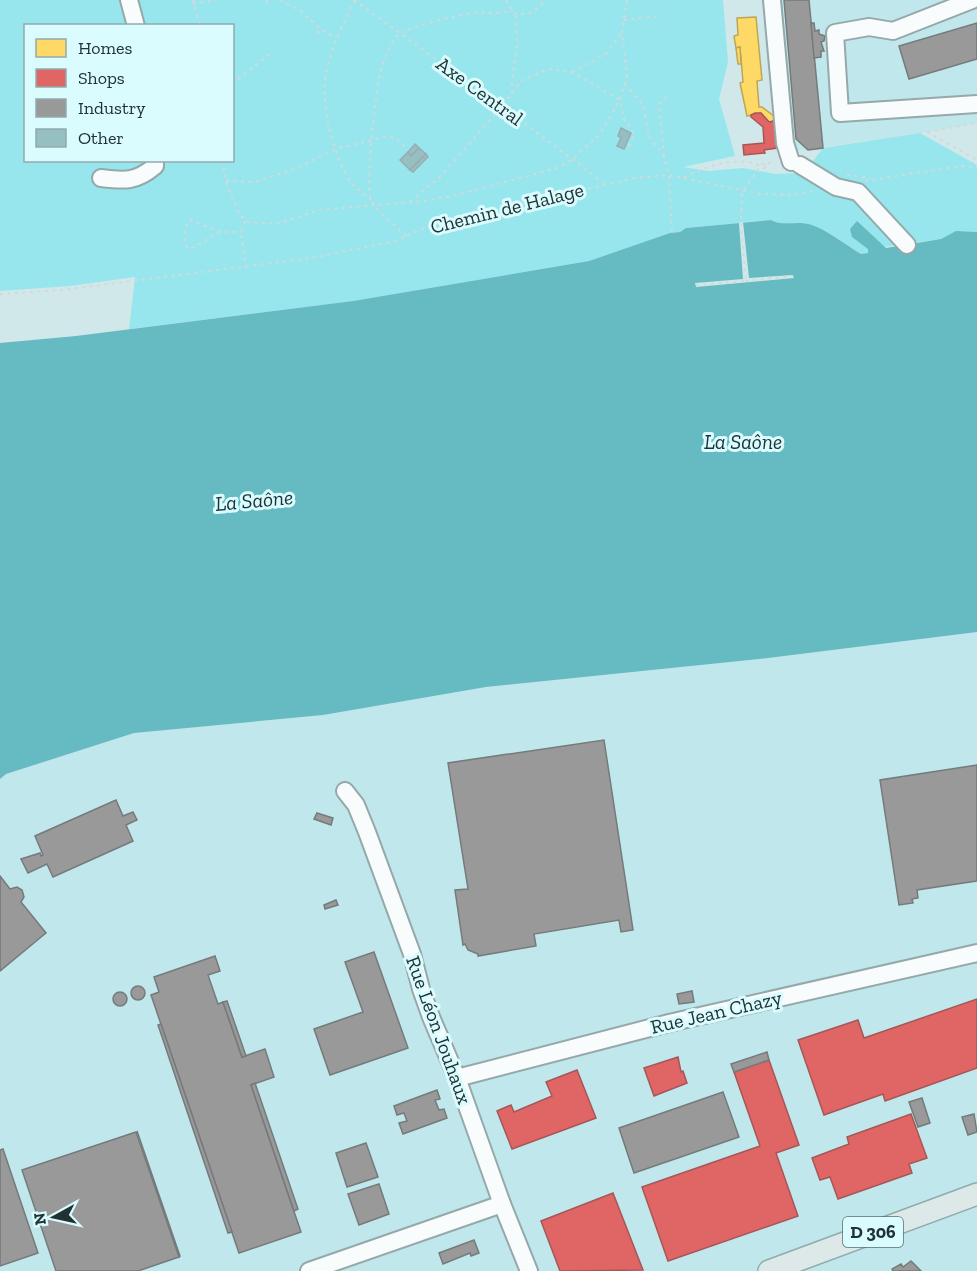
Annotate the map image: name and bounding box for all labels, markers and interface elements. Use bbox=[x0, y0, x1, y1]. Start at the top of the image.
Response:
legend bbox=[24, 24, 234, 162]
text: Homes bbox=[78, 37, 132, 59]
street label: Axe Central bbox=[432, 51, 528, 131]
text: Shops bbox=[78, 67, 125, 89]
text: Industry bbox=[78, 97, 146, 119]
text: Other bbox=[78, 127, 124, 149]
street label: Chemin de Halage bbox=[428, 177, 586, 239]
water label: La Saône bbox=[704, 429, 782, 454]
water label: La Saône bbox=[214, 484, 294, 516]
street label: Rue Léon Jouhaux bbox=[401, 953, 477, 1107]
street label: Rue Jean Chazy bbox=[648, 985, 785, 1039]
north arrow bbox=[24, 1187, 84, 1247]
text: N bbox=[29, 1212, 50, 1226]
road number: D 306 bbox=[843, 1217, 903, 1247]

